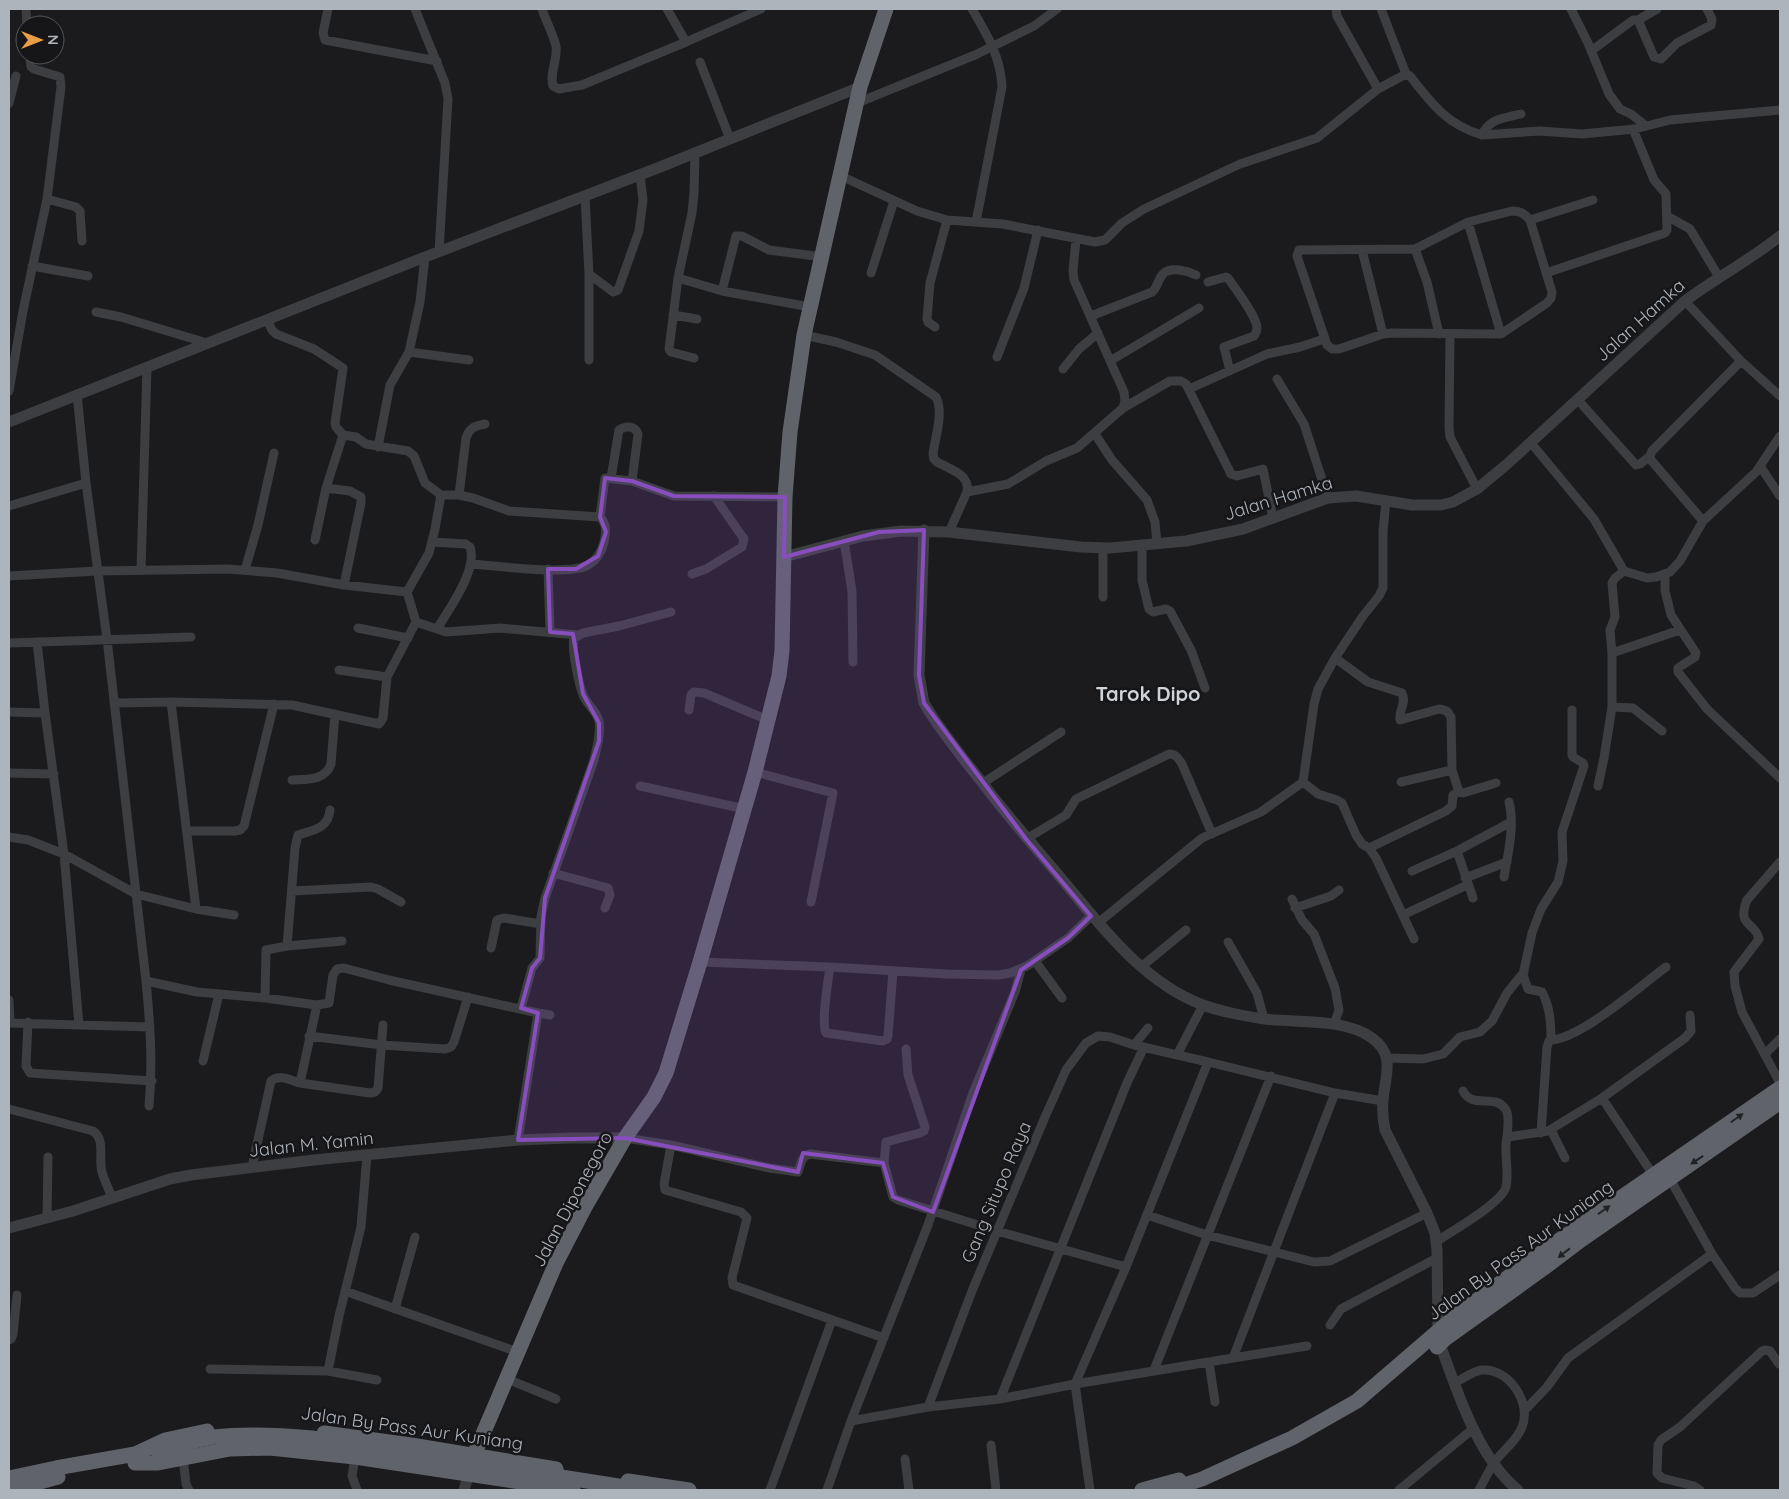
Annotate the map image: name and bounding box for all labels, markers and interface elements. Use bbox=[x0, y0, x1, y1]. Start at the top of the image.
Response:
north arrow bbox=[15, 15, 65, 65]
text: N bbox=[44, 35, 62, 45]
street label: Jalan Hamka bbox=[1591, 274, 1689, 366]
street label: Jalan Hamka bbox=[1221, 471, 1335, 525]
district label: Tarok Dipo bbox=[1096, 681, 1200, 706]
one-way arrow bbox=[1730, 1113, 1744, 1123]
street label: Gang Situpo Raya bbox=[956, 1118, 1036, 1266]
street label: Jalan M. Yamin bbox=[247, 1126, 375, 1162]
street label: Jalan Diponegoro bbox=[527, 1127, 617, 1271]
one-way arrow bbox=[1690, 1155, 1704, 1165]
street label: Jalan By Pass Aur Kuniang bbox=[1423, 1175, 1617, 1325]
one-way arrow bbox=[1597, 1205, 1610, 1215]
one-way arrow bbox=[1557, 1248, 1571, 1258]
street label: Jalan By Pass Aur Kuniang bbox=[299, 1401, 525, 1455]

